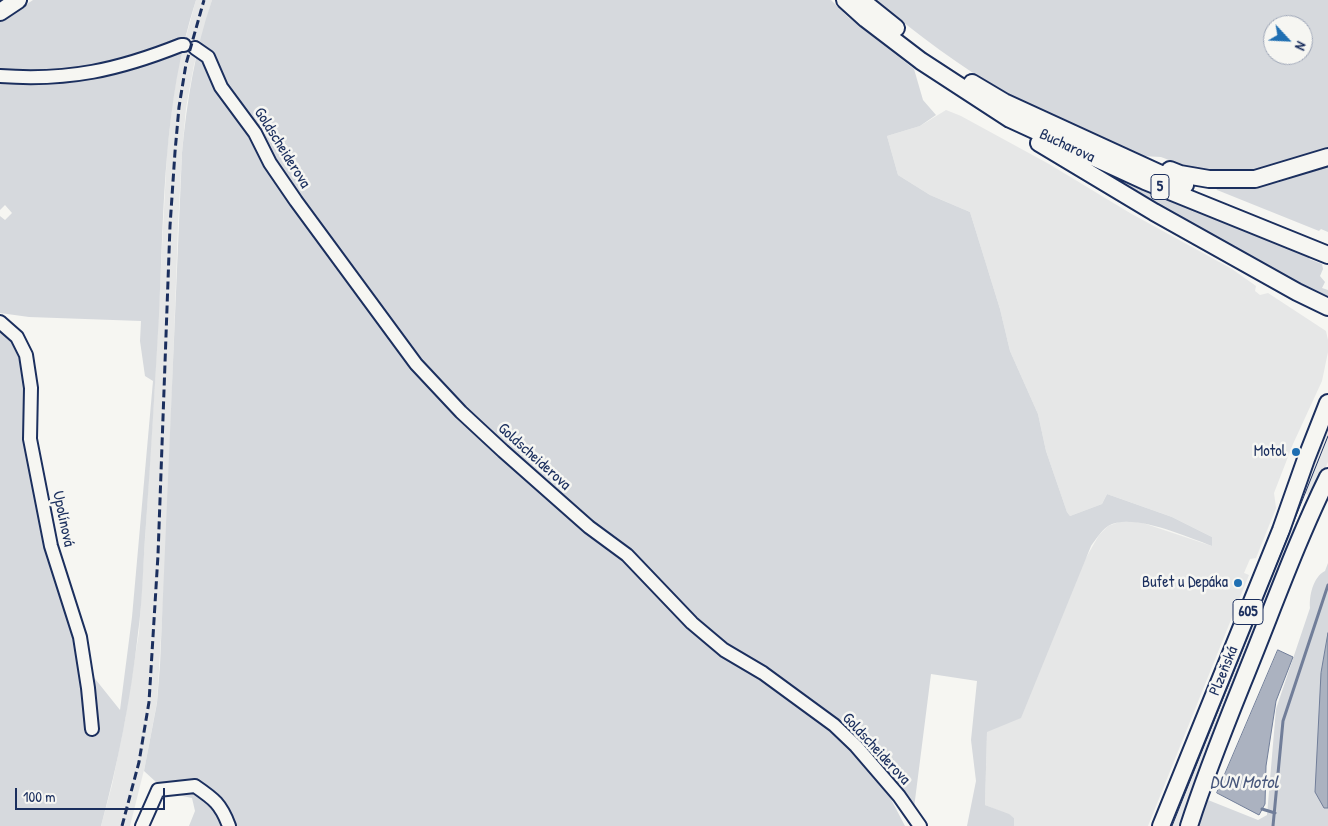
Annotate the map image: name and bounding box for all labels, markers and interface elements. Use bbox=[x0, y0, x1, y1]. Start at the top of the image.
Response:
north arrow bbox=[1263, 15, 1313, 65]
text: N bbox=[1291, 39, 1311, 54]
street label: Goldscheiderova bbox=[250, 104, 314, 192]
street label: Bucharova bbox=[1036, 125, 1098, 167]
road number: 5 bbox=[1151, 174, 1169, 200]
street label: Goldscheiderova bbox=[494, 419, 574, 495]
place label: Motol bbox=[1254, 442, 1286, 462]
marker: Motol bbox=[1290, 446, 1302, 458]
street label: Upolínová bbox=[48, 489, 78, 549]
place label: Bufet u Depáka bbox=[1142, 573, 1228, 593]
marker: Bufet u Depáka bbox=[1232, 577, 1244, 589]
road number: 605 bbox=[1233, 600, 1263, 624]
street label: Plzeňská bbox=[1205, 644, 1243, 698]
street label: Goldscheiderova bbox=[838, 709, 914, 789]
water label: DUN Motol bbox=[1210, 772, 1278, 794]
scale bar bbox=[18, 778, 168, 810]
text: 100 m bbox=[23, 786, 56, 807]

